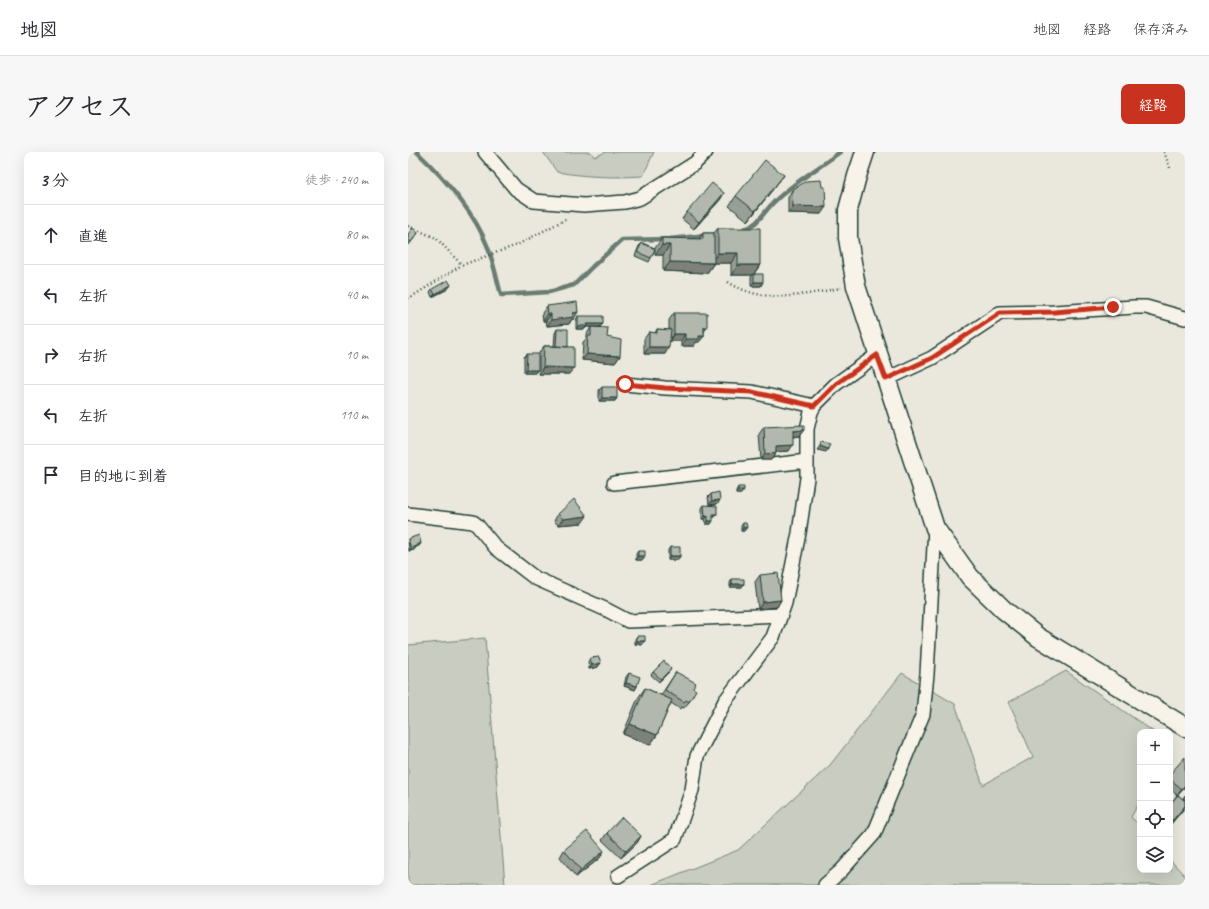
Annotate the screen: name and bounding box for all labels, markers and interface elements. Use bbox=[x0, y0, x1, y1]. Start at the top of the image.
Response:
text: 地図 bbox=[20, 18, 58, 42]
text: 地図 bbox=[1033, 21, 1061, 38]
text: 経路 bbox=[1083, 21, 1111, 38]
text: 保存済み bbox=[1133, 21, 1189, 38]
button: 経路 bbox=[1121, 84, 1185, 124]
text: アクセス bbox=[24, 89, 134, 124]
text: 3 分 bbox=[40, 170, 69, 191]
text: 徒歩 · 240 m bbox=[305, 172, 368, 188]
icon: ahead bbox=[40, 224, 62, 246]
text: 直進 bbox=[78, 227, 108, 246]
text: 80 m bbox=[346, 227, 368, 243]
icon: left bbox=[40, 284, 62, 306]
text: 左折 bbox=[78, 287, 108, 306]
text: 40 m bbox=[346, 287, 368, 303]
route end bbox=[1104, 298, 1122, 316]
icon: right bbox=[40, 344, 62, 366]
text: 右折 bbox=[78, 347, 108, 366]
text: 10 m bbox=[346, 347, 368, 363]
route start bbox=[616, 375, 634, 393]
icon: left bbox=[40, 404, 62, 426]
text: 左折 bbox=[78, 407, 108, 426]
text: 110 m bbox=[340, 407, 368, 423]
icon: arrive bbox=[40, 464, 62, 486]
text: 目的地に到着 bbox=[78, 467, 168, 486]
map controls bbox=[1137, 729, 1173, 873]
button: + bbox=[1137, 729, 1173, 765]
button: − bbox=[1137, 765, 1173, 801]
button: locate bbox=[1137, 801, 1173, 837]
button: layers bbox=[1137, 837, 1173, 873]

